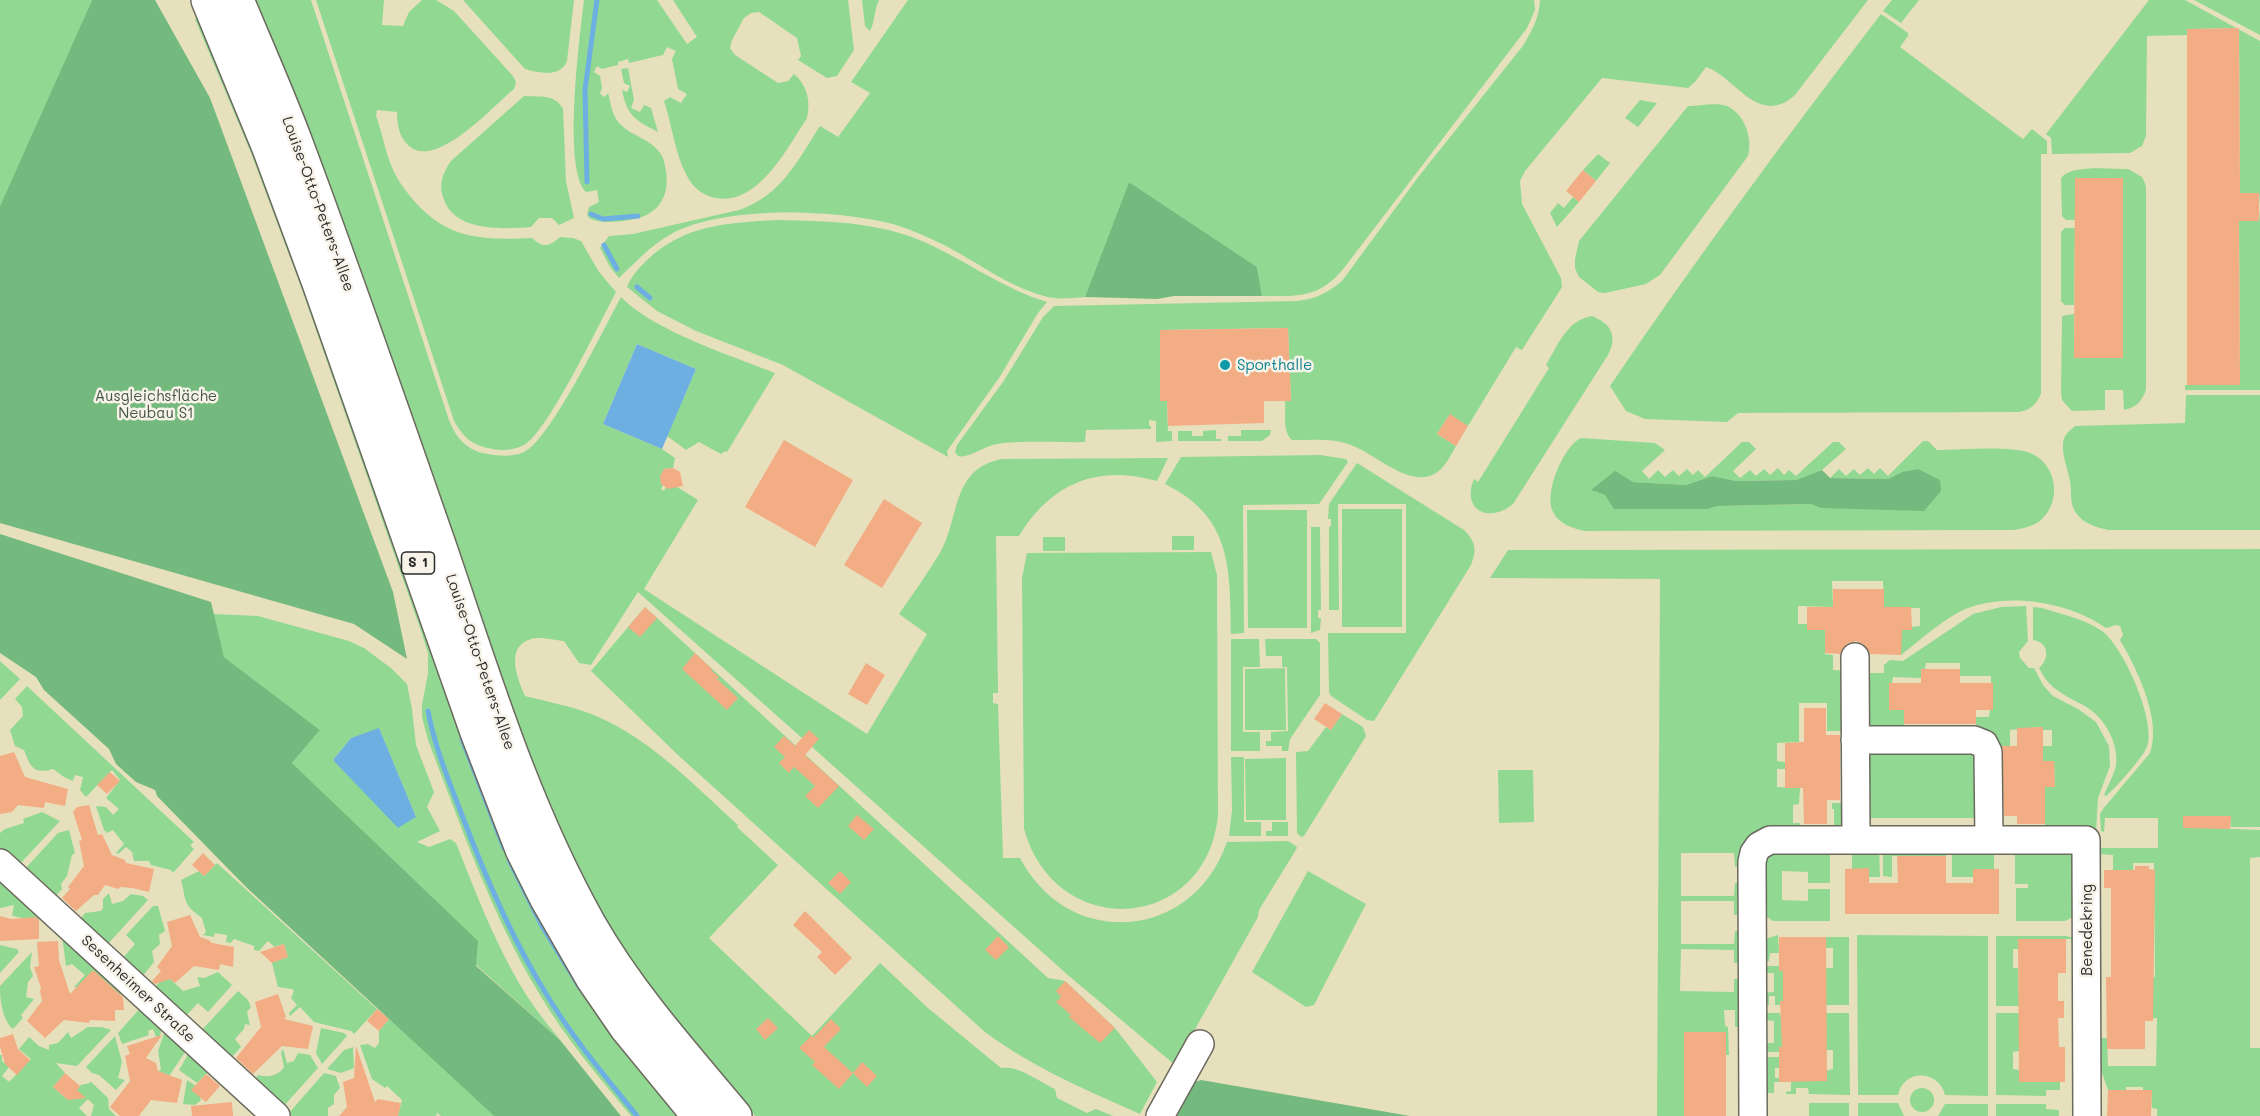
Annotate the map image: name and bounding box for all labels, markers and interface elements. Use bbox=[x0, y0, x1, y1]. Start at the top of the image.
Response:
street label: Louise-Otto-Peters-Allee bbox=[278, 114, 358, 294]
place label: Sporthalle bbox=[1237, 356, 1312, 374]
marker: Sporthalle bbox=[1218, 358, 1232, 372]
park label: Ausgleichsfläche Neubau S1 bbox=[95, 387, 217, 422]
road number: S 1 bbox=[402, 552, 434, 574]
street label: Louise-Otto-Peters-Allee bbox=[441, 572, 519, 752]
street label: Benedekring bbox=[2078, 884, 2096, 976]
street label: Sesenheimer Straße bbox=[77, 932, 199, 1046]

